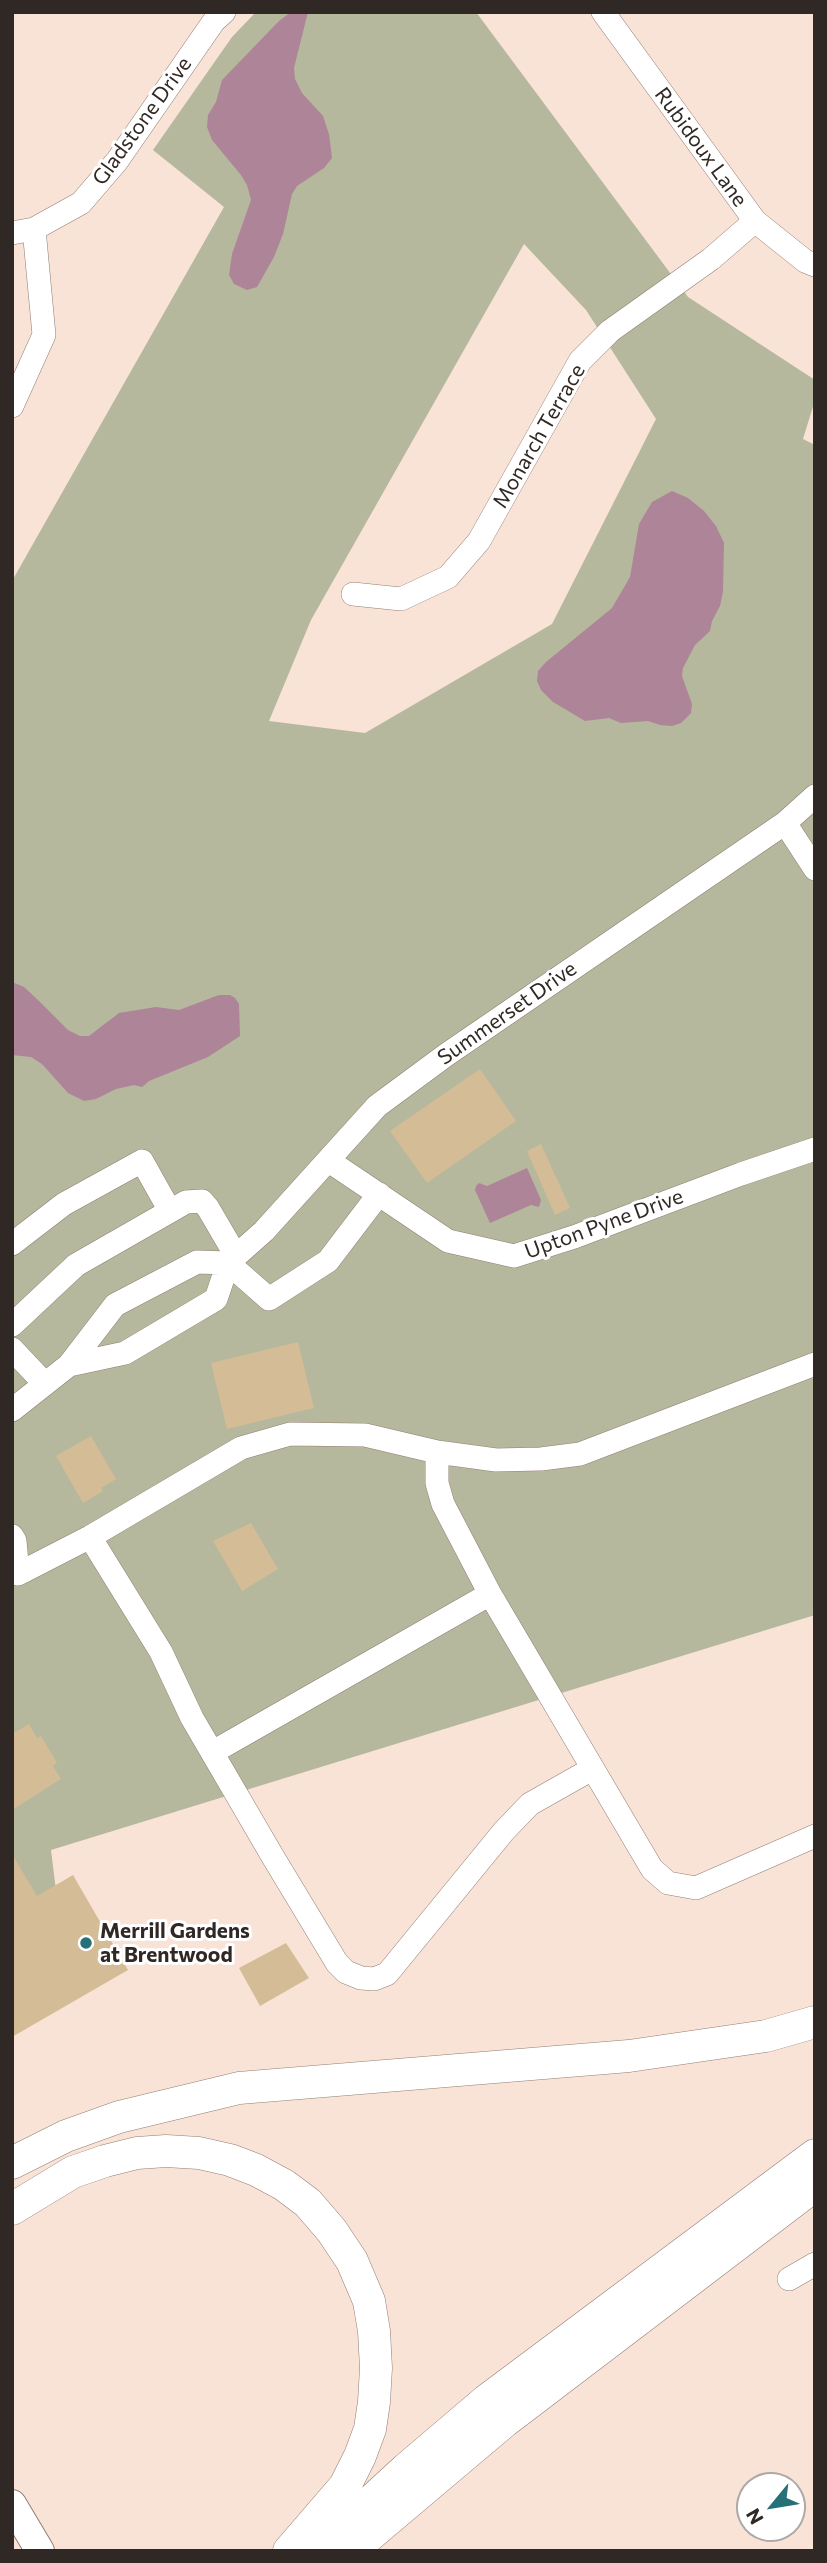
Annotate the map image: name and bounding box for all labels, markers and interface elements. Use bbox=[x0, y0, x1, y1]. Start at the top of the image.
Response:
street label: Gladstone Drive bbox=[87, 52, 197, 190]
street label: Rubidoux Lane bbox=[649, 82, 753, 212]
street label: Monarch Terrace bbox=[488, 360, 590, 512]
street label: Summerset Drive bbox=[433, 956, 581, 1070]
street label: Upton Pyne Drive bbox=[521, 1184, 687, 1264]
place label: Merrill Gardens at Brentwood bbox=[100, 1918, 250, 1968]
marker: Merrill Gardens at Brentwood bbox=[78, 1935, 94, 1951]
north arrow bbox=[736, 2472, 806, 2542]
text: N bbox=[741, 2505, 768, 2529]

